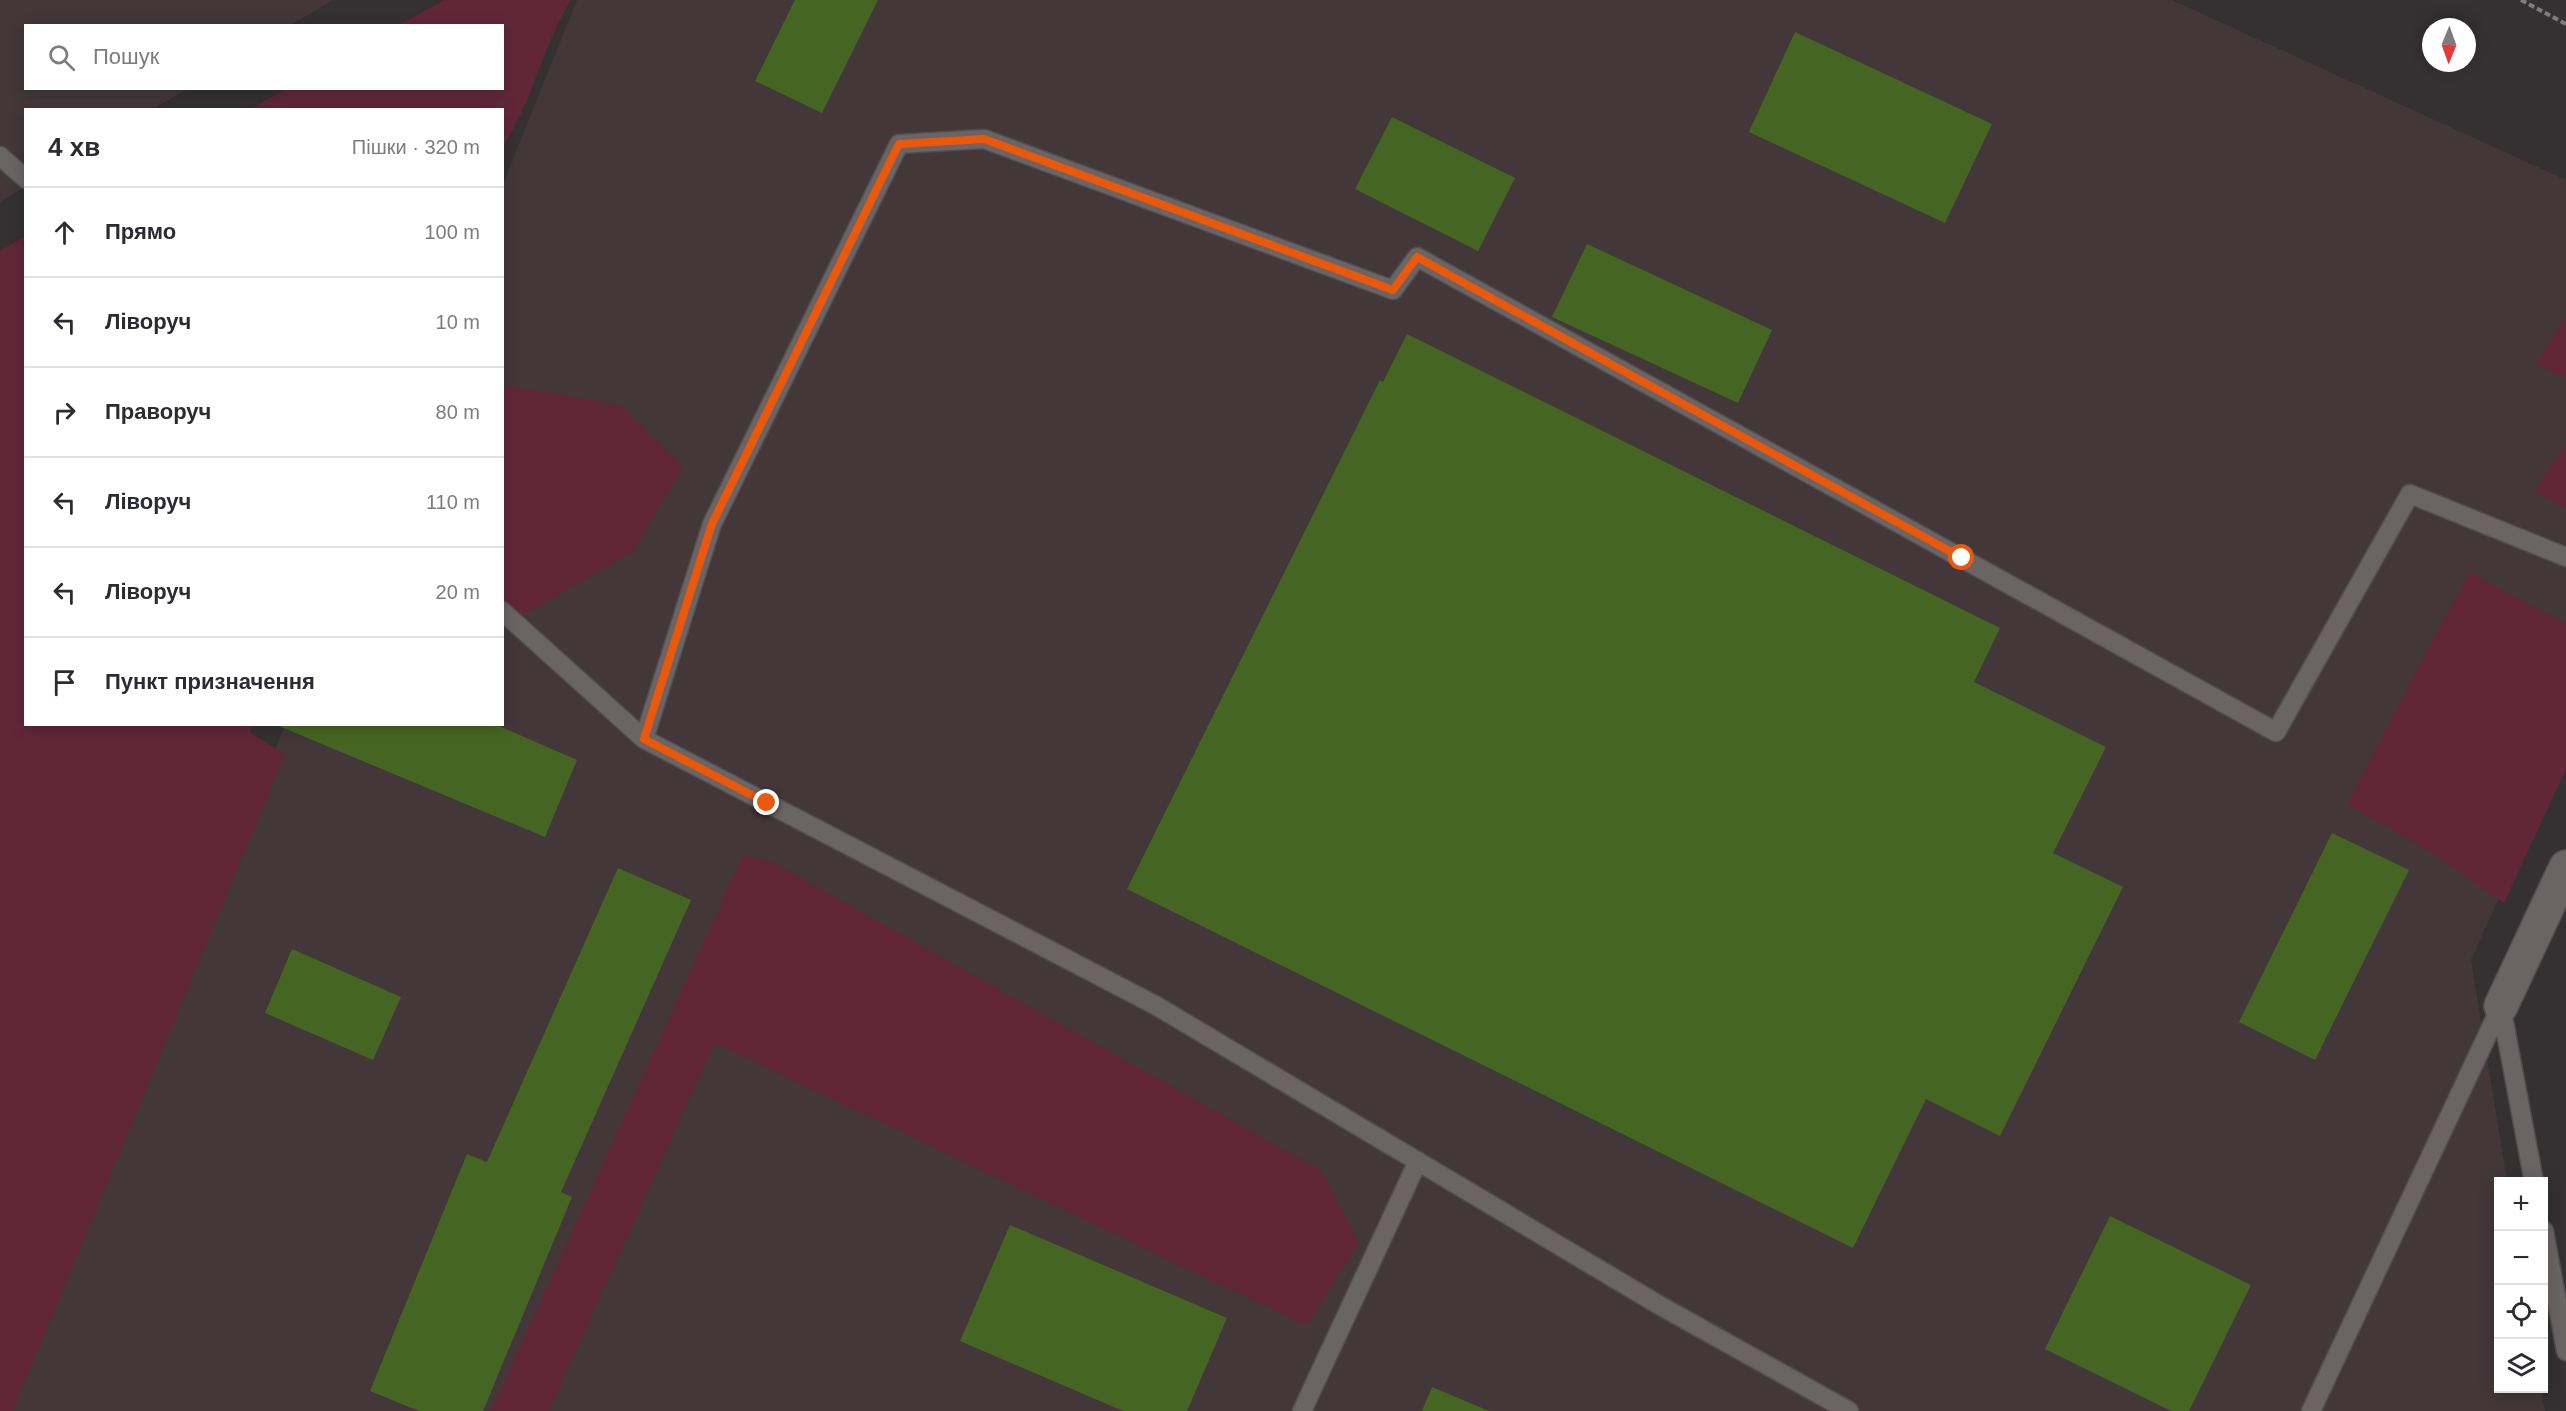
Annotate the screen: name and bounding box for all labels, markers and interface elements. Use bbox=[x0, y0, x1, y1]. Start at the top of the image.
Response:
north arrow bbox=[2422, 18, 2476, 72]
search box bbox=[24, 24, 504, 90]
icon: search bbox=[45, 41, 78, 74]
text: Пошук bbox=[93, 44, 159, 69]
text: 4 хв bbox=[48, 132, 100, 162]
text: Пішки · 320 m bbox=[352, 136, 480, 158]
icon: ahead bbox=[48, 216, 81, 249]
text: Прямо bbox=[105, 219, 176, 244]
text: 100 m bbox=[424, 221, 480, 243]
icon: left bbox=[48, 306, 81, 339]
text: Ліворуч bbox=[105, 309, 191, 334]
text: 10 m bbox=[436, 311, 480, 333]
icon: right bbox=[48, 396, 81, 429]
text: Праворуч bbox=[105, 399, 211, 424]
text: 80 m bbox=[436, 401, 480, 423]
icon: left bbox=[48, 486, 81, 519]
text: Ліворуч bbox=[105, 489, 191, 514]
text: 110 m bbox=[426, 491, 480, 513]
route start bbox=[1948, 544, 1974, 570]
icon: left bbox=[48, 576, 81, 609]
text: Ліворуч bbox=[105, 579, 191, 604]
text: 20 m bbox=[436, 581, 480, 603]
icon: arrive bbox=[48, 666, 81, 699]
text: Пункт призначення bbox=[105, 669, 315, 694]
route end bbox=[753, 789, 779, 815]
map controls bbox=[2494, 1177, 2548, 1393]
button: + bbox=[2494, 1177, 2548, 1231]
button: − bbox=[2494, 1231, 2548, 1285]
button: locate bbox=[2494, 1285, 2548, 1339]
button: layers bbox=[2494, 1339, 2548, 1393]

